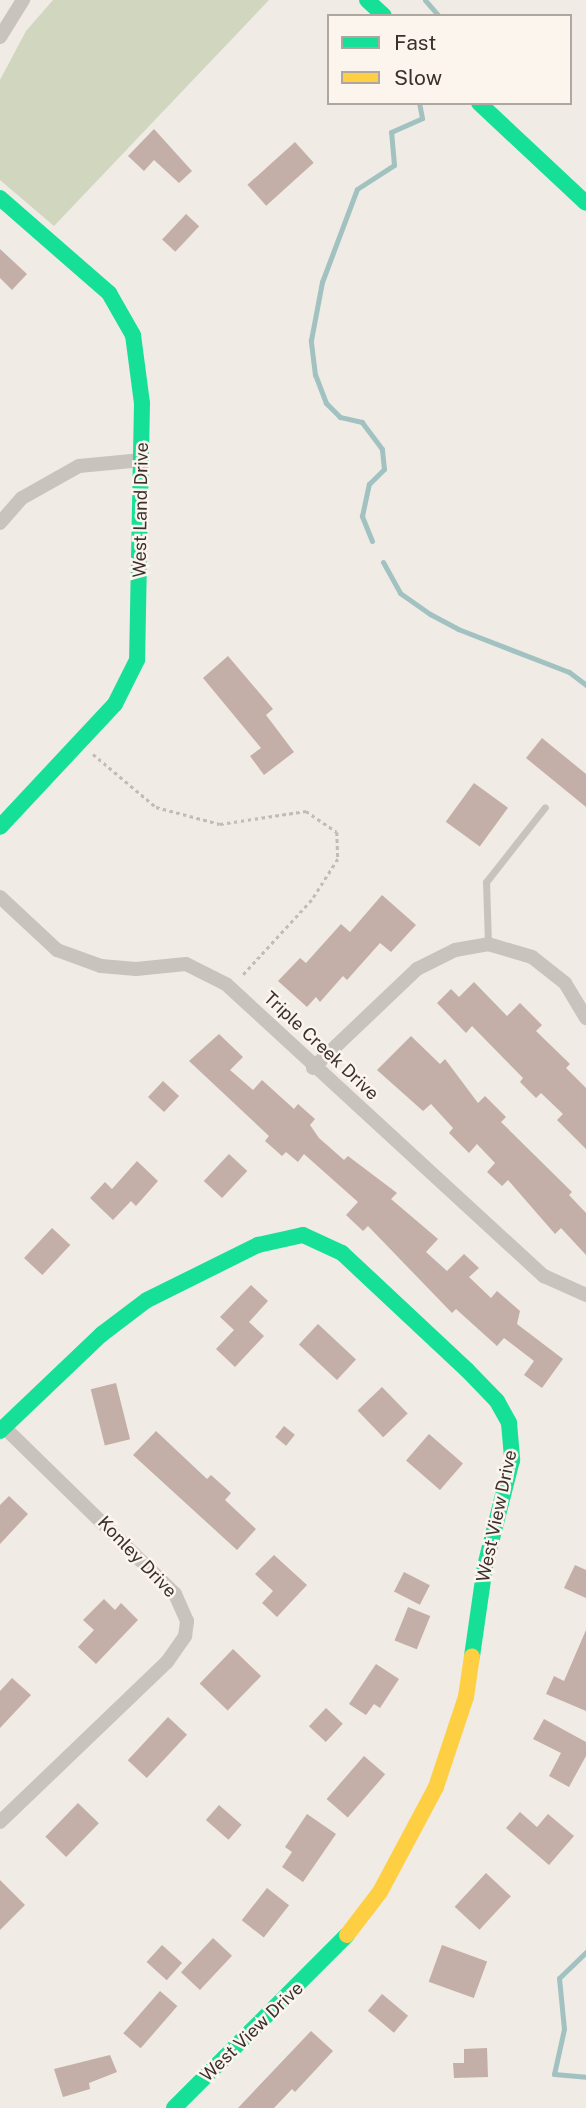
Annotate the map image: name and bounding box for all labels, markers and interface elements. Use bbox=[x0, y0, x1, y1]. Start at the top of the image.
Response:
legend bbox=[327, 14, 572, 105]
text: Fast bbox=[394, 30, 436, 55]
text: Slow bbox=[394, 65, 442, 90]
street label: West Land Drive bbox=[129, 442, 153, 578]
street label: Triple Creek Drive bbox=[259, 987, 383, 1105]
street label: West View Drive bbox=[472, 1448, 522, 1584]
street label: Konley Drive bbox=[93, 1512, 181, 1602]
street label: West View Drive bbox=[196, 1977, 308, 2087]

